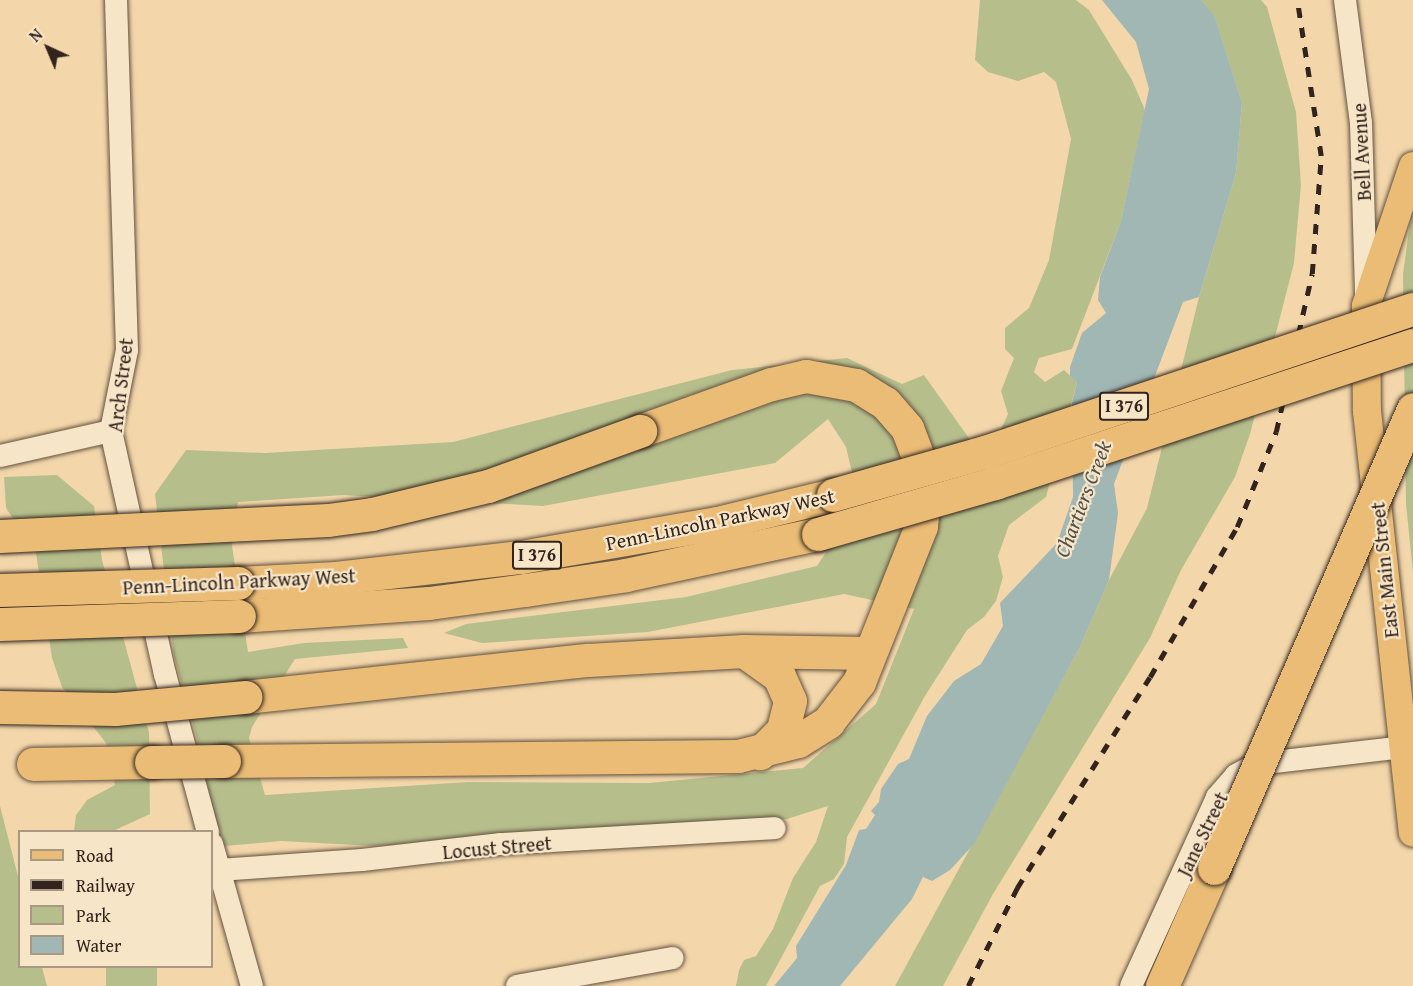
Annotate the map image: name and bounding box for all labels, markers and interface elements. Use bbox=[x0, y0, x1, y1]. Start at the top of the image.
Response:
north arrow bbox=[18, 18, 78, 78]
text: N bbox=[23, 23, 48, 47]
street label: Bell Avenue bbox=[1346, 103, 1376, 201]
street label: Arch Street bbox=[102, 336, 138, 434]
road number: I 376 bbox=[1098, 391, 1150, 421]
water label: Chartiers Creek bbox=[1049, 437, 1117, 561]
street label: Penn-Lincoln Parkway West bbox=[603, 483, 837, 555]
street label: East Main Street bbox=[1365, 501, 1403, 639]
road number: I 376 bbox=[512, 540, 562, 570]
street label: Penn-Lincoln Parkway West bbox=[122, 563, 356, 599]
street label: Jane Street bbox=[1171, 788, 1233, 880]
legend bbox=[18, 830, 213, 968]
street label: Locust Street bbox=[441, 830, 553, 864]
text: Road bbox=[76, 842, 114, 869]
text: Railway bbox=[76, 872, 135, 899]
text: Park bbox=[76, 902, 111, 929]
text: Water bbox=[76, 932, 121, 959]

